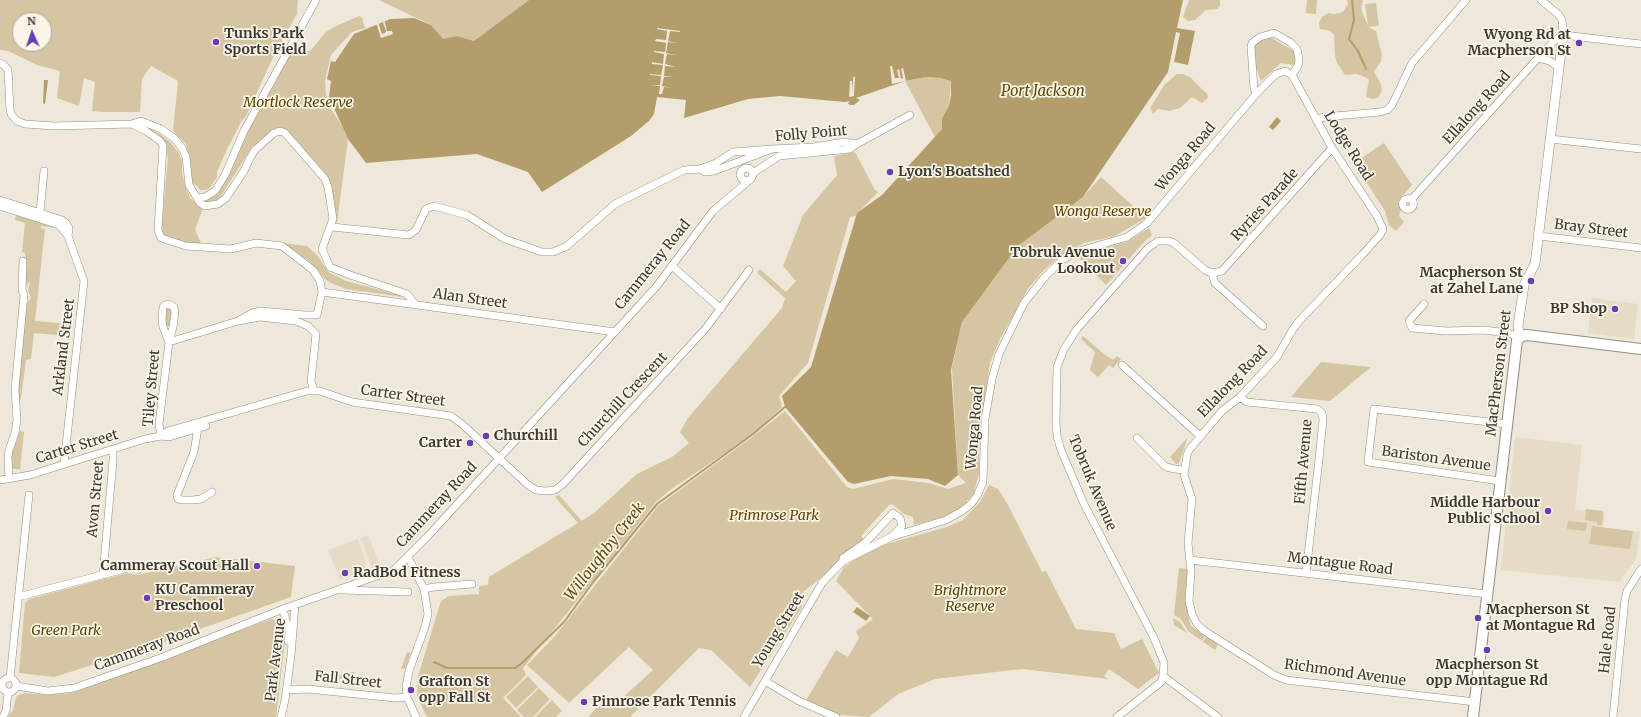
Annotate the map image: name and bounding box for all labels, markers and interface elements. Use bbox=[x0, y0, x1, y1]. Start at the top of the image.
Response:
north arrow bbox=[12, 12, 52, 52]
text: N bbox=[27, 14, 36, 28]
place label: Tunks Park Sports Field bbox=[224, 26, 306, 58]
place label: Wyong Rd at Macpherson St bbox=[1467, 27, 1571, 60]
marker: Tunks Park Sports Field bbox=[211, 37, 221, 47]
marker: Wyong Rd at Macpherson St bbox=[1574, 38, 1584, 48]
street label: Ellalong Road bbox=[1440, 68, 1514, 148]
water label: Port Jackson bbox=[1001, 83, 1085, 101]
park label: Mortlock Reserve bbox=[243, 95, 353, 111]
street label: Lodge Road bbox=[1320, 108, 1376, 184]
street label: Wonga Road bbox=[1153, 119, 1219, 195]
street label: Folly Point bbox=[774, 123, 848, 145]
place label: Lyon's Boatshed bbox=[898, 164, 1010, 180]
street label: Ryries Parade bbox=[1228, 165, 1302, 245]
marker: Lyon's Boatshed bbox=[885, 167, 895, 177]
park label: Wonga Reserve bbox=[1055, 204, 1151, 220]
street label: Bray Street bbox=[1553, 216, 1629, 242]
street label: Cammeray Road bbox=[612, 217, 694, 313]
place label: Tobruk Avenue Lookout bbox=[1010, 245, 1115, 278]
marker: Tobruk Avenue Lookout bbox=[1118, 256, 1128, 266]
place label: Macpherson St at Zahel Lane bbox=[1419, 265, 1523, 298]
marker: Macpherson St at Zahel Lane bbox=[1526, 276, 1536, 286]
street label: Alan Street bbox=[432, 285, 508, 313]
street label: Arkland Street bbox=[50, 297, 78, 397]
place label: BP Shop bbox=[1550, 301, 1607, 317]
marker: BP Shop bbox=[1610, 304, 1620, 314]
street label: MacPherson Street bbox=[1483, 309, 1515, 437]
street label: Ellalong Road bbox=[1195, 343, 1271, 421]
street label: Tiley Street bbox=[140, 349, 164, 427]
street label: Churchill Crescent bbox=[575, 349, 671, 451]
street label: Carter Street bbox=[360, 382, 446, 410]
street label: Wonga Road bbox=[963, 385, 987, 471]
street label: Fifth Avenue bbox=[1292, 419, 1316, 505]
street label: Carter Street bbox=[34, 427, 120, 467]
place label: Churchill bbox=[494, 428, 558, 444]
marker: Churchill bbox=[481, 431, 491, 441]
street label: Tobruk Avenue bbox=[1064, 433, 1120, 533]
place label: Carter bbox=[419, 435, 462, 451]
marker: Carter bbox=[465, 438, 475, 448]
street label: Bariston Avenue bbox=[1380, 443, 1492, 475]
street label: Cammeray Road bbox=[393, 459, 481, 551]
street label: Avon Street bbox=[84, 460, 108, 538]
place label: Middle Harbour Public School bbox=[1430, 495, 1540, 528]
water label: Willoughby Creek bbox=[561, 499, 649, 605]
marker: Middle Harbour Public School bbox=[1543, 506, 1553, 516]
park label: Primrose Park bbox=[729, 508, 819, 524]
street label: Montague Road bbox=[1286, 549, 1394, 579]
place label: Cammeray Scout Hall bbox=[100, 558, 249, 574]
marker: Cammeray Scout Hall bbox=[252, 561, 262, 571]
place label: RadBod Fitness bbox=[353, 565, 461, 581]
marker: RadBod Fitness bbox=[340, 568, 350, 578]
place label: KU Cammeray Preschool bbox=[155, 582, 254, 614]
park label: Brightmore Reserve bbox=[934, 583, 1006, 616]
street label: Young Street bbox=[750, 589, 808, 671]
marker: KU Cammeray Preschool bbox=[142, 593, 152, 603]
place label: Macpherson St at Montague Rd bbox=[1486, 602, 1595, 634]
street label: Hale Road bbox=[1596, 605, 1620, 675]
marker: Macpherson St at Montague Rd bbox=[1473, 613, 1483, 623]
street label: Park Avenue bbox=[263, 618, 289, 702]
street label: Cammeray Road bbox=[92, 621, 202, 675]
park label: Green Park bbox=[31, 623, 101, 639]
marker: Macpherson St opp Montague Rd bbox=[1482, 645, 1492, 655]
street label: Richmond Avenue bbox=[1283, 656, 1407, 690]
place label: Macpherson St opp Montague Rd bbox=[1426, 657, 1548, 690]
street label: Fall Street bbox=[314, 668, 382, 692]
place label: Grafton St opp Fall St bbox=[419, 674, 491, 706]
marker: Grafton St opp Fall St bbox=[406, 685, 416, 695]
place label: Pimrose Park Tennis bbox=[592, 694, 736, 710]
marker: Pimrose Park Tennis bbox=[579, 697, 589, 707]

